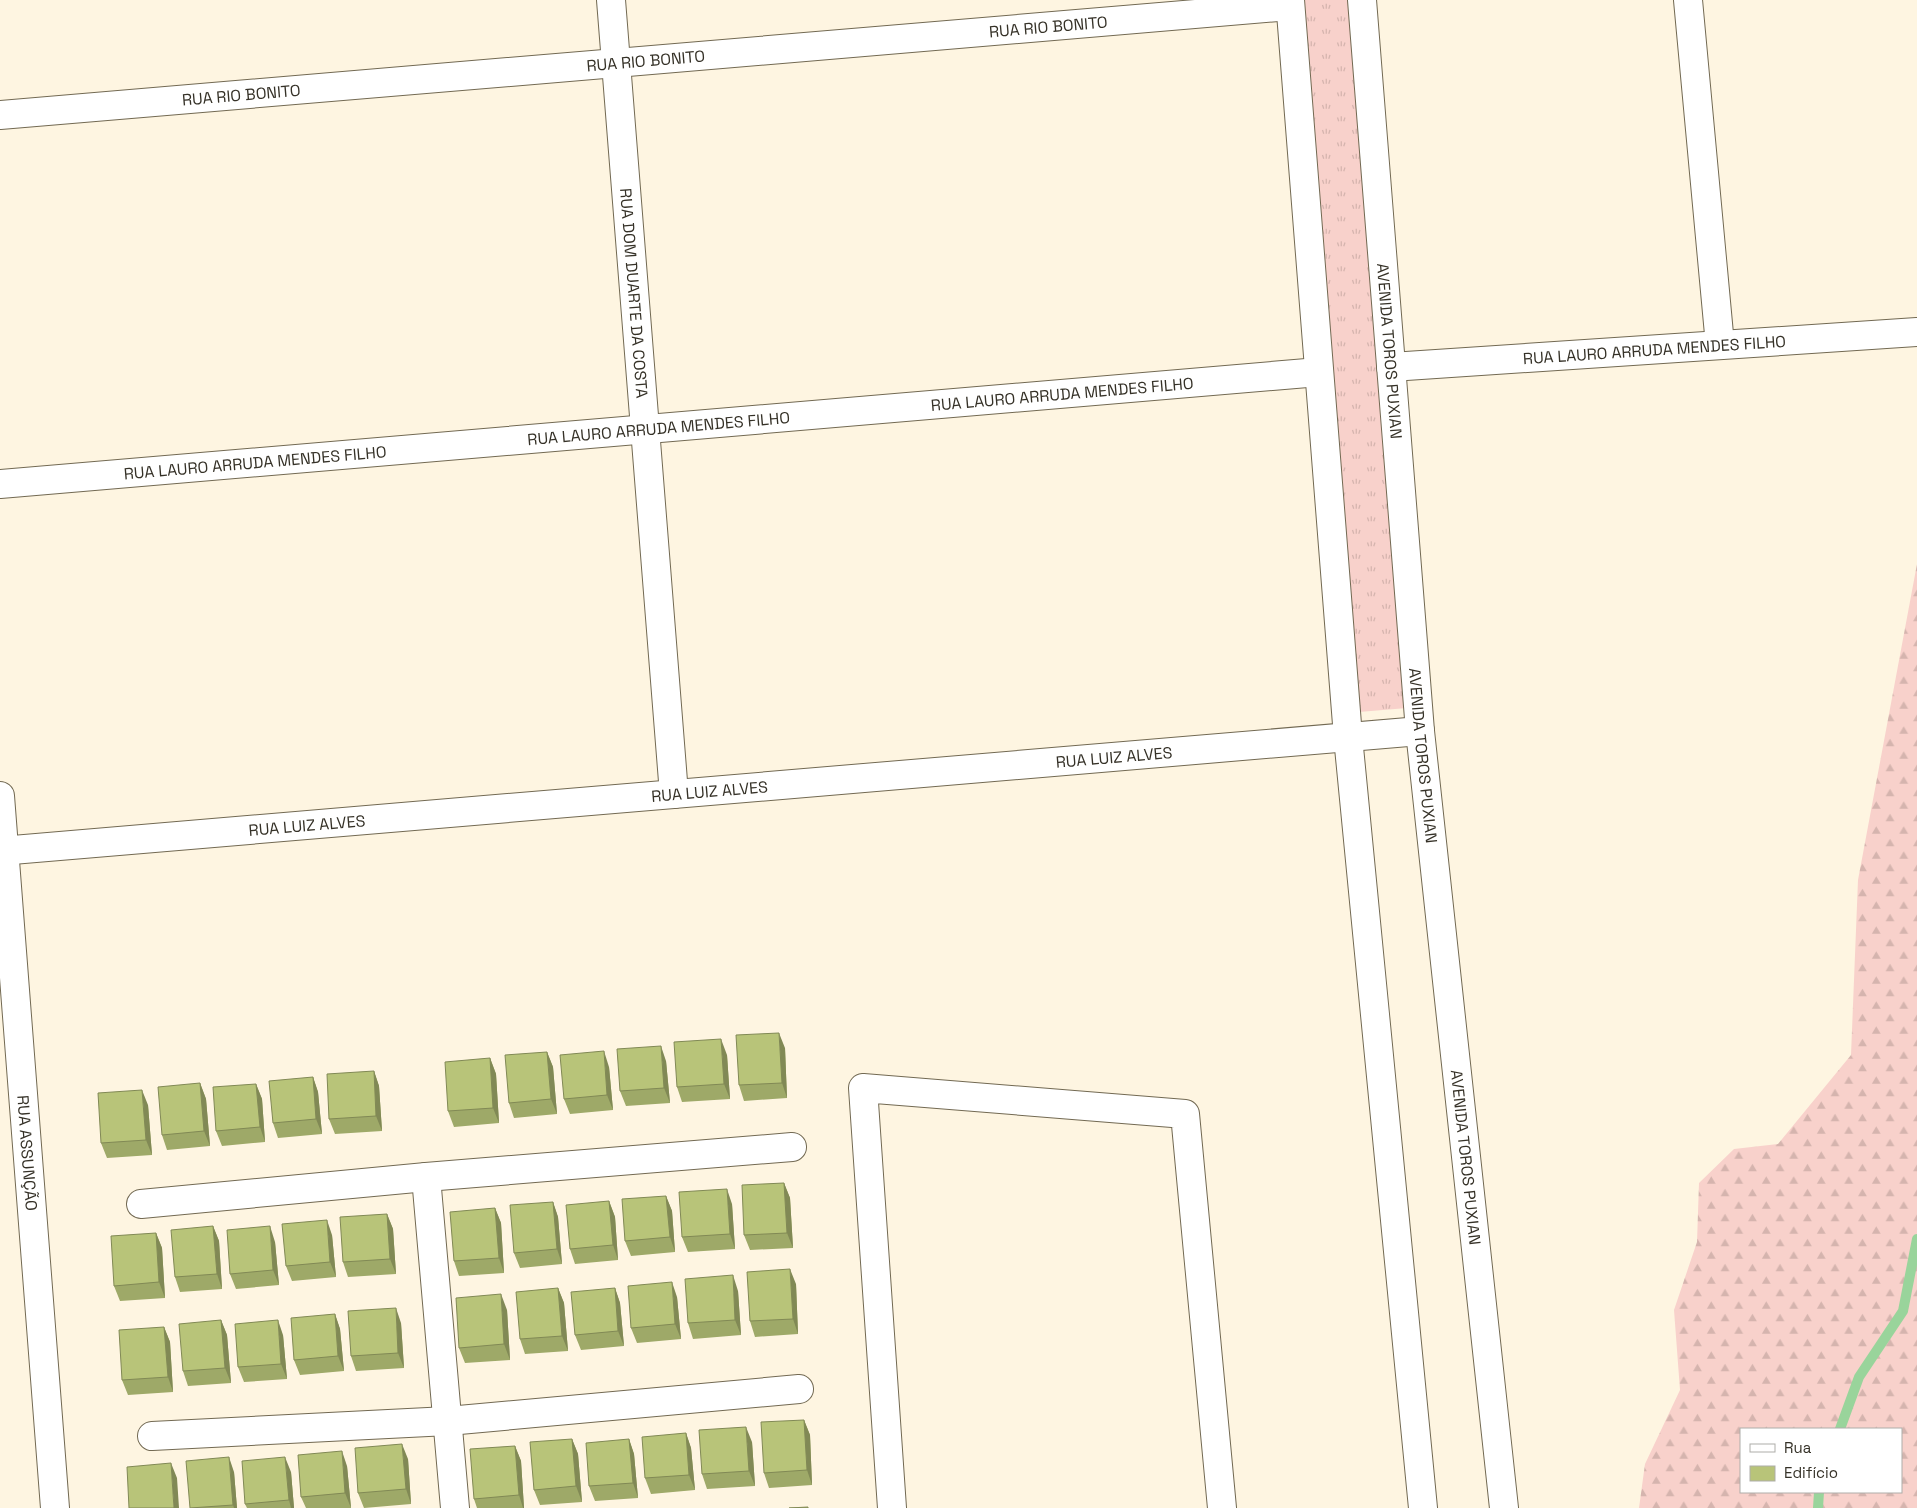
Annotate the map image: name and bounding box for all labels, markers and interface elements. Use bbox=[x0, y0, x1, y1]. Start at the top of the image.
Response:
street label: RUA RIO BONITO bbox=[988, 11, 1108, 42]
street label: RUA RIO BONITO bbox=[586, 45, 706, 76]
street label: RUA RIO BONITO bbox=[181, 80, 301, 111]
street label: RUA DOM DUARTE DA COSTA bbox=[615, 187, 653, 399]
street label: AVENIDA TOROS PUXIAN bbox=[1372, 262, 1407, 440]
street label: RUA LAURO ARRUDA MENDES FILHO bbox=[1522, 331, 1787, 369]
street label: RUA LAURO ARRUDA MENDES FILHO bbox=[930, 373, 1194, 416]
street label: RUA LAURO ARRUDA MENDES FILHO bbox=[526, 407, 791, 450]
street label: RUA LAURO ARRUDA MENDES FILHO bbox=[123, 441, 387, 484]
street label: AVENIDA TOROS PUXIAN bbox=[1404, 667, 1442, 844]
street label: RUA LUIZ ALVES bbox=[1055, 742, 1173, 773]
street label: RUA LUIZ ALVES bbox=[650, 776, 769, 807]
street label: RUA LUIZ ALVES bbox=[248, 810, 366, 841]
street label: AVENIDA TOROS PUXIAN bbox=[1446, 1069, 1485, 1246]
street label: RUA ASSUNÇÃO bbox=[12, 1094, 42, 1212]
legend bbox=[1740, 1428, 1902, 1493]
text: Rua bbox=[1784, 1438, 1812, 1457]
text: Edifício bbox=[1784, 1463, 1838, 1482]

